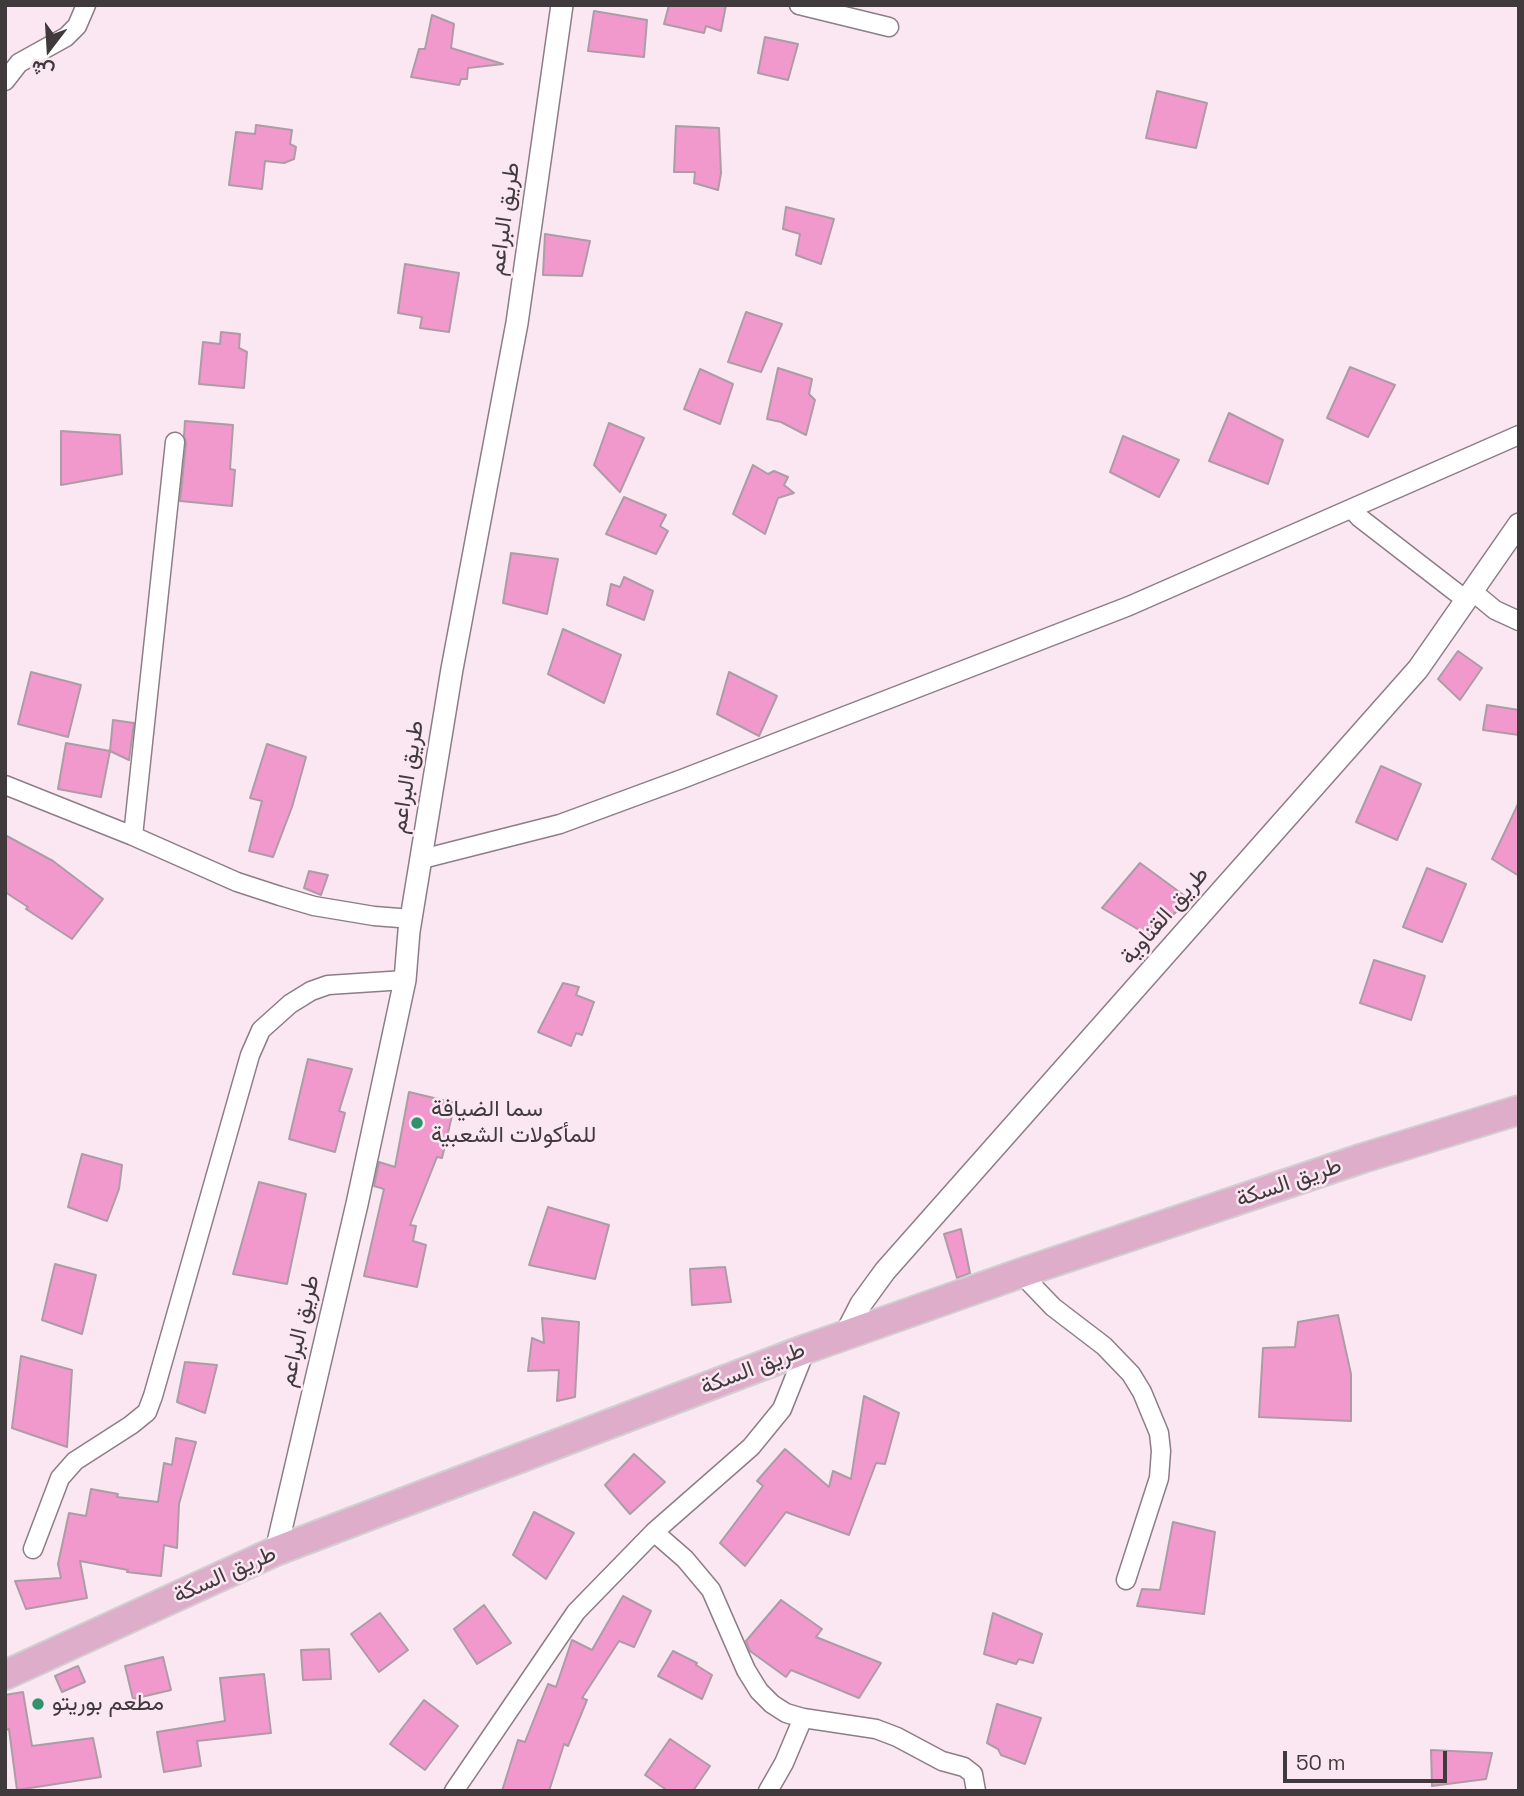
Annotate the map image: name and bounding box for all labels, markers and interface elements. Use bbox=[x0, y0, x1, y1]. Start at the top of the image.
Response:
north arrow bbox=[14, 14, 84, 84]
text: ش bbox=[28, 54, 57, 85]
street label: طريق البراعم bbox=[483, 161, 527, 277]
street label: طريق البراعم bbox=[385, 719, 431, 835]
street label: طريق القناوية bbox=[1115, 861, 1215, 971]
place label: سما الضيافة للمأكولات الشعبية bbox=[431, 1096, 596, 1150]
marker: سما الضيافة للمأكولات الشعبية bbox=[409, 1115, 425, 1131]
street label: طريق السكة bbox=[1233, 1152, 1345, 1214]
street label: طريق البراعم bbox=[274, 1272, 326, 1390]
street label: طريق السكة bbox=[697, 1336, 809, 1402]
street label: طريق السكة bbox=[169, 1540, 281, 1610]
place label: مطعم بوريتو bbox=[52, 1690, 164, 1718]
marker: مطعم بوريتو bbox=[30, 1696, 46, 1712]
scale bar bbox=[1286, 1736, 1450, 1780]
text: 50 m bbox=[1296, 1749, 1346, 1776]

